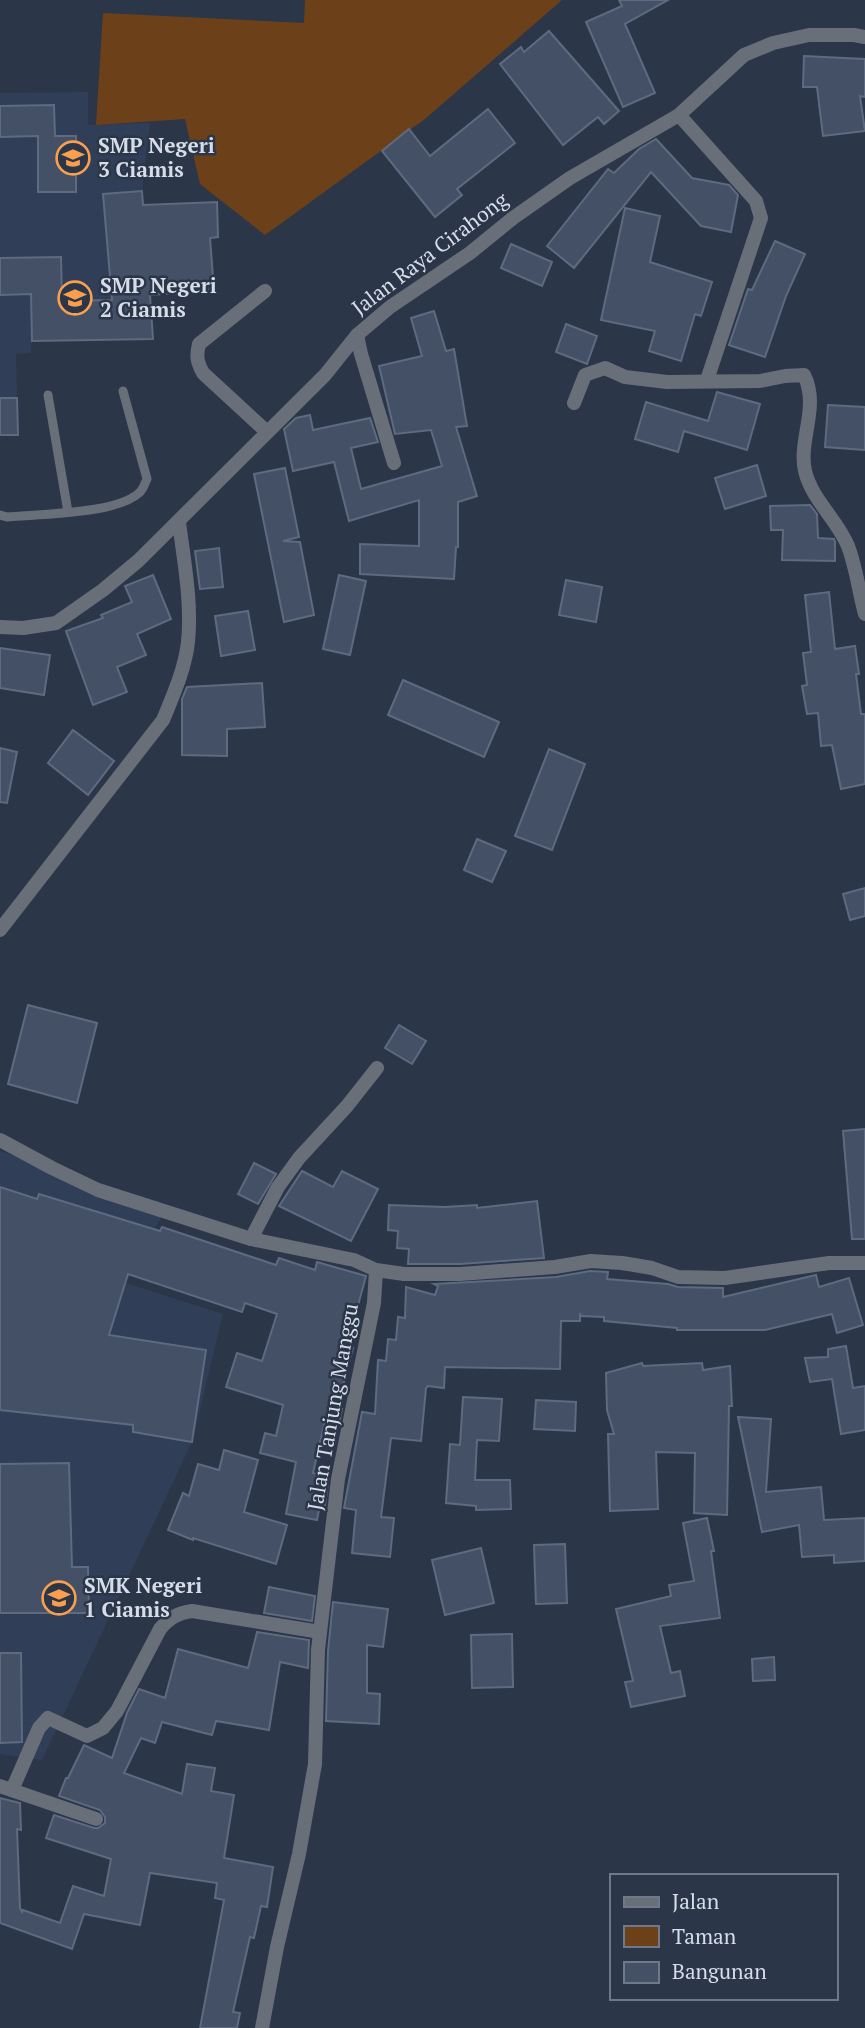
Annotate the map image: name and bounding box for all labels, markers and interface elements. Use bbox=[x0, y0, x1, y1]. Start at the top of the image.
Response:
place label: SMP Negeri 3 Ciamis bbox=[98, 131, 215, 183]
school or university icon: SMP Negeri 3 Ciamis bbox=[54, 139, 92, 177]
street label: Jalan Raya Cirahong bbox=[346, 185, 514, 321]
place label: SMP Negeri 2 Ciamis bbox=[100, 271, 217, 323]
school or university icon: SMP Negeri 2 Ciamis bbox=[56, 279, 94, 317]
street label: Jalan Tanjung Manggu bbox=[300, 1301, 364, 1513]
place label: SMK Negeri 1 Ciamis bbox=[84, 1571, 202, 1623]
school or university icon: SMK Negeri 1 Ciamis bbox=[40, 1579, 78, 1617]
legend bbox=[610, 1874, 837, 2000]
text: Jalan bbox=[672, 1887, 720, 1915]
text: Taman bbox=[672, 1922, 737, 1950]
text: Bangunan bbox=[672, 1957, 767, 1985]

